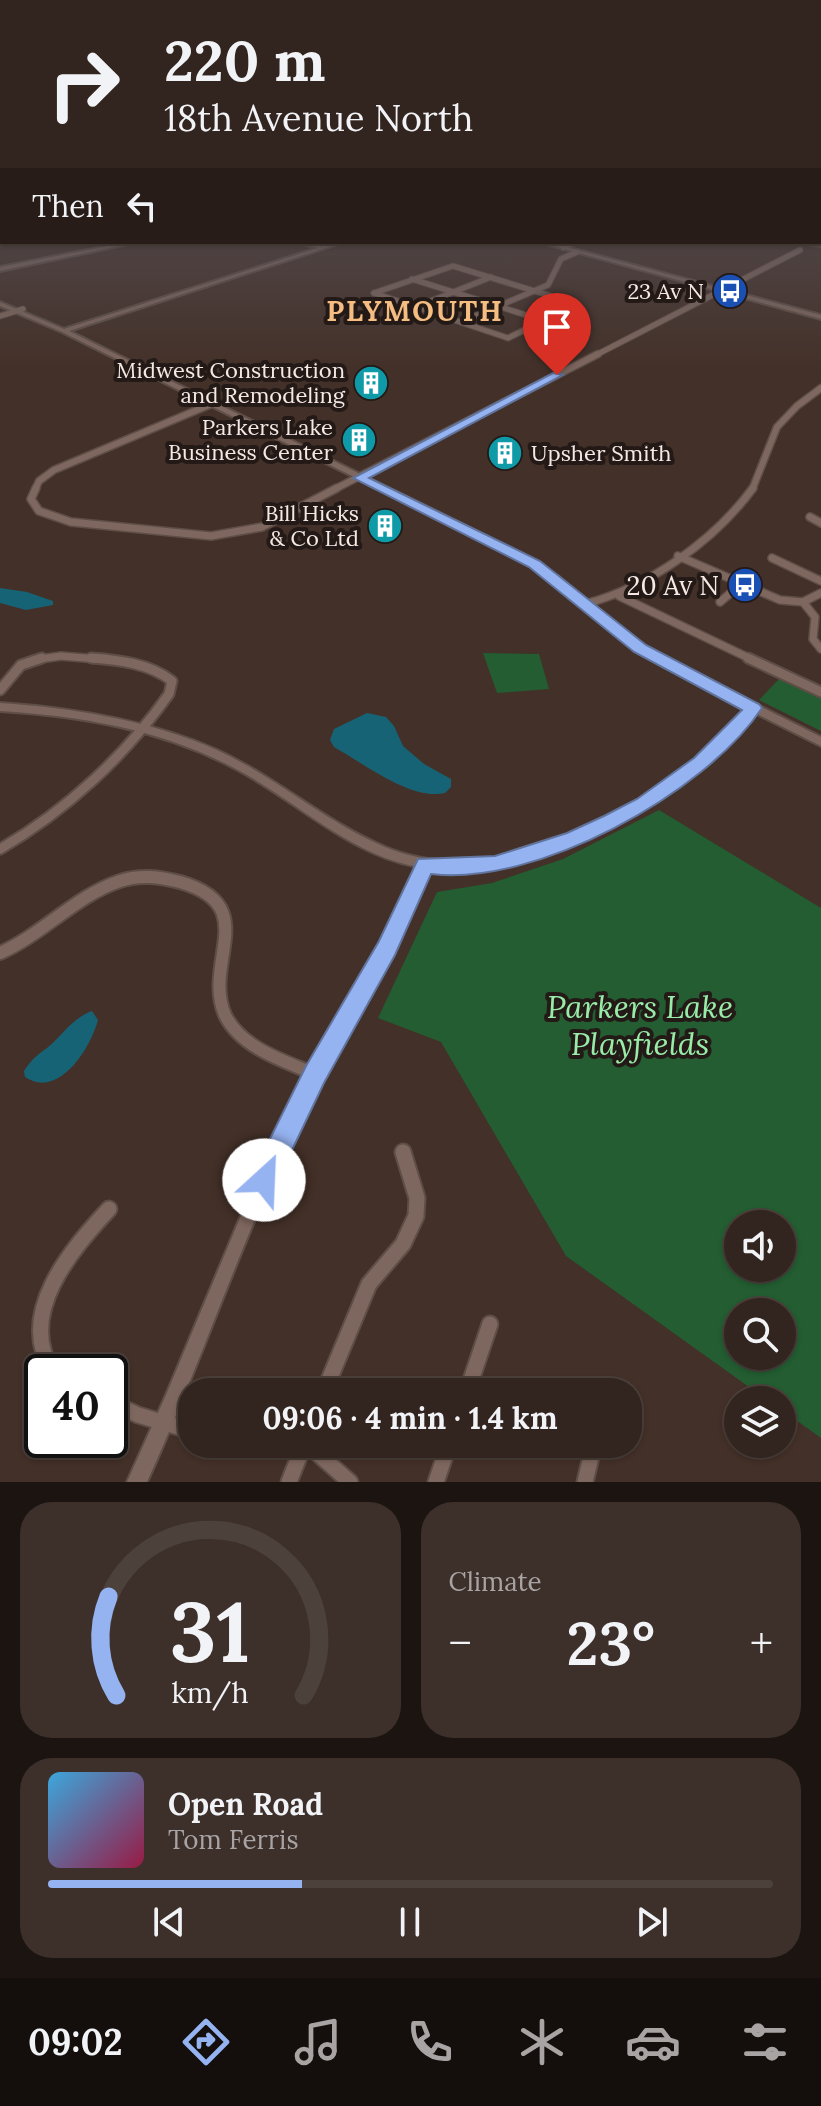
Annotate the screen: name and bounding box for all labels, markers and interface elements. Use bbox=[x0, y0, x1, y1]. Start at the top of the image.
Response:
text: 220 m bbox=[164, 25, 326, 96]
icon: right bbox=[32, 32, 136, 136]
text: 18th Avenue North bbox=[164, 95, 473, 141]
icon: left bbox=[120, 184, 164, 228]
text: Then bbox=[32, 187, 104, 225]
bus stop icon: 23 Av N bbox=[711, 272, 749, 310]
place label: 23 Av N bbox=[627, 277, 704, 305]
district label: PLYMOUTH bbox=[326, 293, 504, 329]
pin bbox=[523, 293, 591, 375]
icon: arrive bbox=[535, 305, 579, 349]
place label: Midwest Construction and Remodeling bbox=[116, 356, 346, 409]
building icon: Midwest Construction and Remodeling bbox=[352, 364, 390, 402]
place label: Parkers Lake Business Center bbox=[168, 413, 333, 466]
building icon: Parkers Lake Business Center bbox=[340, 421, 378, 459]
building icon: Upsher Smith bbox=[486, 434, 524, 472]
place label: Upsher Smith bbox=[531, 439, 672, 467]
place label: Bill Hicks & Co Ltd bbox=[265, 499, 359, 552]
building icon: Bill Hicks & Co Ltd bbox=[366, 507, 404, 545]
bus stop icon: 20 Av N bbox=[726, 566, 764, 604]
place label: 20 Av N bbox=[627, 569, 719, 602]
park label: Parkers Lake Playfields bbox=[547, 986, 733, 1064]
position arrow bbox=[222, 1138, 306, 1222]
map controls bbox=[724, 1210, 796, 1458]
button: sound bbox=[724, 1210, 796, 1282]
button: search bbox=[724, 1298, 796, 1370]
speed limit sign: 40 bbox=[24, 1354, 128, 1458]
button: layers bbox=[724, 1386, 796, 1458]
text: 09:06 · 4 min · 1.4 km bbox=[262, 1399, 558, 1437]
text: Climate bbox=[449, 1565, 542, 1598]
text: 31 bbox=[170, 1578, 250, 1685]
text: 23° bbox=[567, 1605, 655, 1681]
text: − bbox=[449, 1615, 472, 1671]
text: + bbox=[750, 1615, 773, 1671]
text: km/h bbox=[172, 1674, 249, 1711]
text: Open Road bbox=[168, 1785, 323, 1823]
text: Tom Ferris bbox=[168, 1823, 298, 1856]
icon: previous bbox=[147, 1900, 191, 1944]
icon: pause bbox=[388, 1900, 432, 1944]
icon: next bbox=[630, 1900, 674, 1944]
icon: directions bbox=[178, 2014, 234, 2070]
icon: music bbox=[290, 2014, 346, 2070]
icon: phone bbox=[402, 2014, 458, 2070]
icon: climate bbox=[514, 2014, 570, 2070]
icon: car bbox=[625, 2014, 681, 2070]
icon: filters bbox=[737, 2014, 793, 2070]
text: 09:02 bbox=[28, 2019, 123, 2065]

